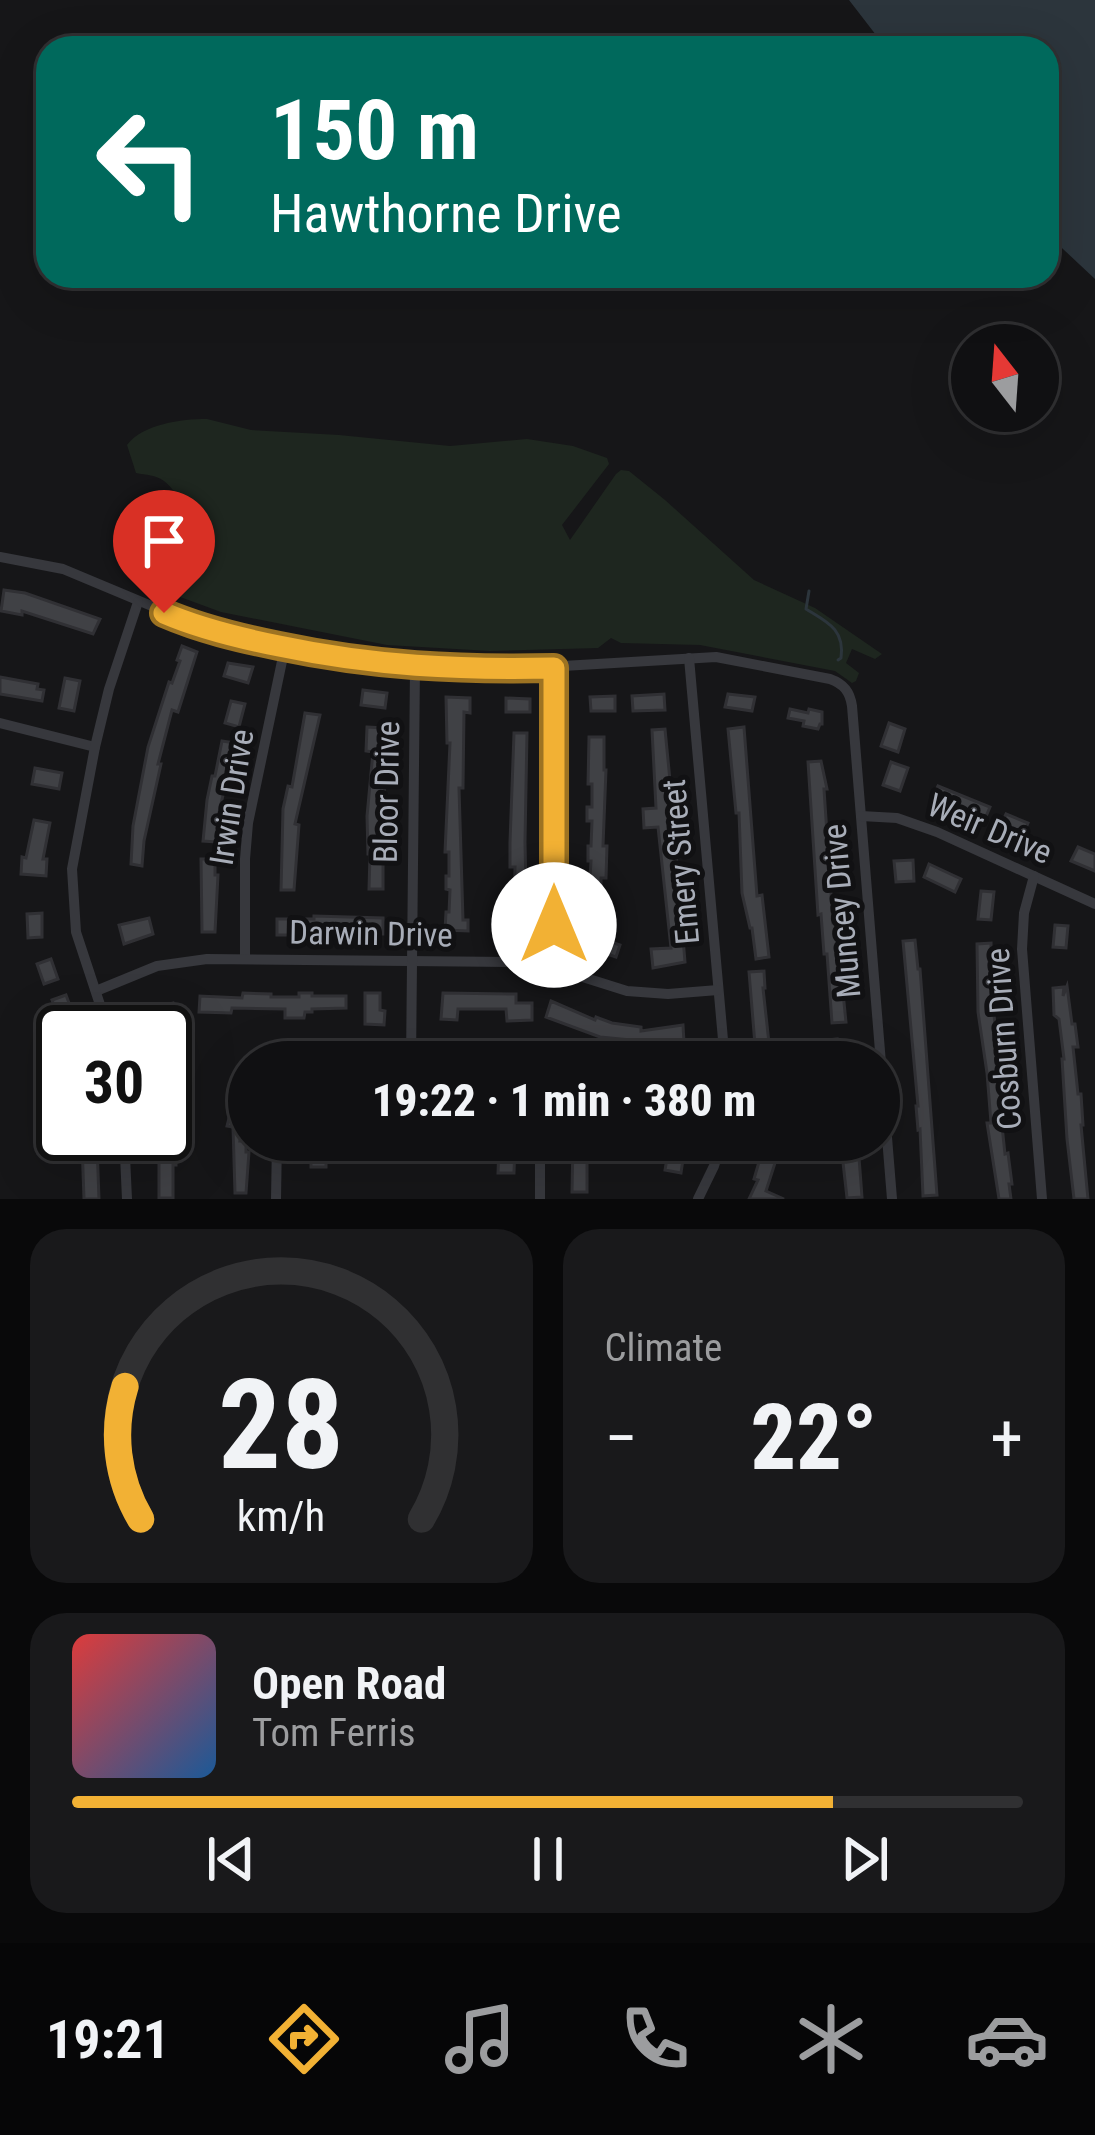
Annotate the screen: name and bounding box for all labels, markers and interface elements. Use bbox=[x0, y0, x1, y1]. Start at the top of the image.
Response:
text: 150 m bbox=[270, 81, 479, 180]
icon: left bbox=[72, 84, 228, 240]
text: Hawthorne Drive bbox=[270, 182, 622, 245]
north arrow bbox=[951, 324, 1059, 432]
map controls bbox=[951, 324, 1059, 432]
pin bbox=[113, 490, 215, 613]
icon: arrive bbox=[131, 508, 197, 574]
street label: Bloor Drive bbox=[366, 721, 407, 863]
street label: Irwin Drive bbox=[202, 726, 261, 868]
street label: Emery Street bbox=[654, 778, 707, 946]
street label: Weir Drive bbox=[922, 785, 1058, 872]
street label: Muncey Drive bbox=[814, 822, 869, 1000]
position arrow bbox=[491, 862, 617, 988]
street label: Darwin Drive bbox=[289, 913, 453, 954]
street label: Cosburn Drive bbox=[978, 947, 1029, 1131]
speed limit sign: 30 bbox=[36, 1005, 192, 1161]
text: 19:22 · 1 min · 380 m bbox=[372, 1074, 756, 1127]
text: Climate bbox=[605, 1325, 722, 1371]
text: 28 bbox=[218, 1352, 344, 1498]
text: 22° bbox=[750, 1386, 877, 1491]
text: − bbox=[605, 1400, 638, 1477]
text: + bbox=[990, 1400, 1023, 1477]
text: km/h bbox=[237, 1491, 325, 1541]
text: Open Road bbox=[252, 1657, 446, 1710]
text: Tom Ferris bbox=[252, 1710, 415, 1756]
icon: previous bbox=[198, 1826, 264, 1892]
icon: pause bbox=[515, 1826, 581, 1892]
icon: next bbox=[832, 1826, 898, 1892]
icon: directions bbox=[262, 1997, 346, 2081]
icon: music bbox=[438, 1997, 522, 2081]
icon: phone bbox=[613, 1997, 697, 2081]
icon: climate bbox=[789, 1997, 873, 2081]
icon: car bbox=[965, 1997, 1049, 2081]
text: 19:21 bbox=[46, 2008, 170, 2071]

